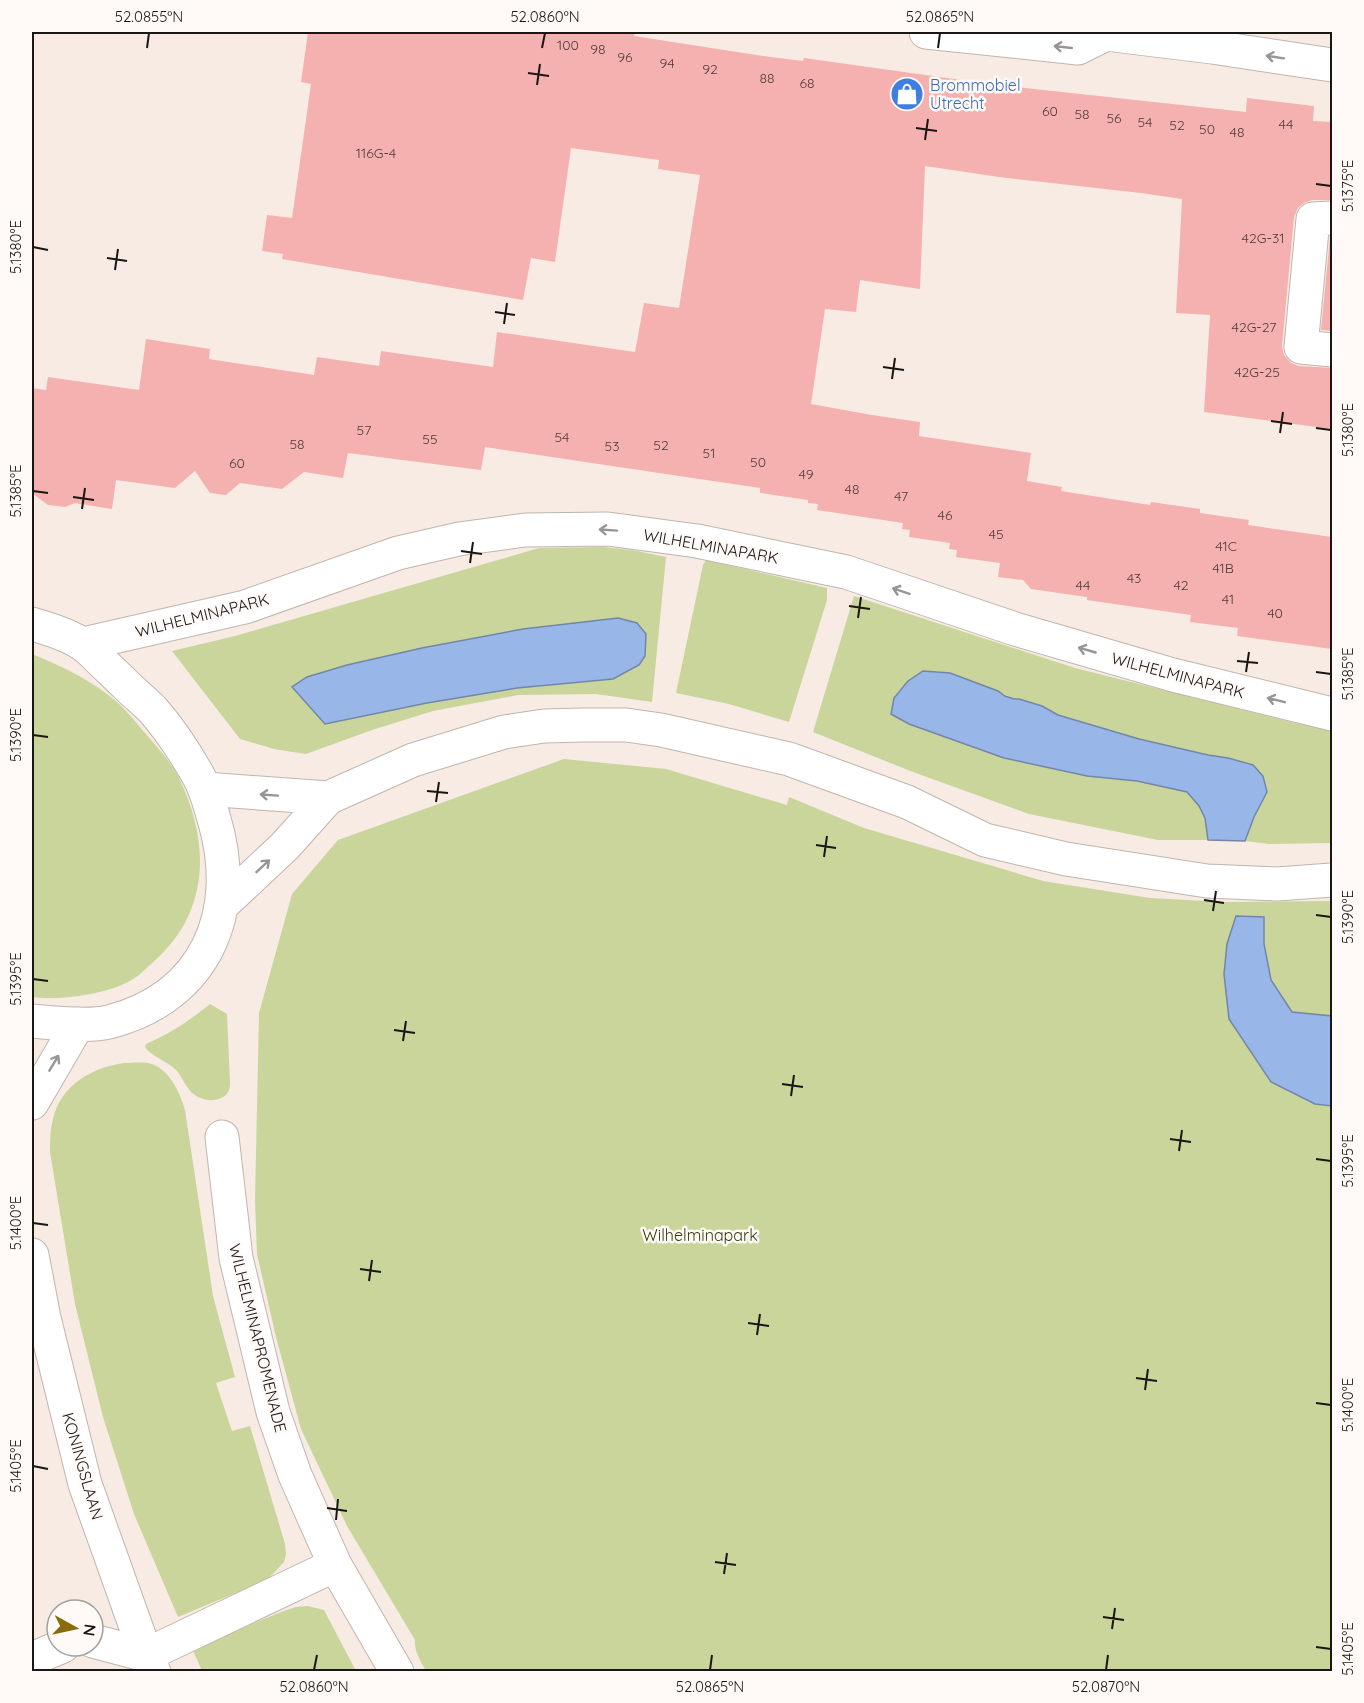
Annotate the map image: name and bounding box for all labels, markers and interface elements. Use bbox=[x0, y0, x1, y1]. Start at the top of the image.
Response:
text: 52.0855°N bbox=[115, 7, 183, 26]
text: 52.0860°N bbox=[510, 7, 580, 26]
text: 52.0865°N bbox=[906, 7, 974, 26]
house number: 100 bbox=[557, 36, 579, 54]
house number: 98 bbox=[590, 40, 606, 58]
one-way arrow bbox=[1054, 41, 1074, 52]
house number: 96 bbox=[617, 48, 633, 66]
one-way arrow bbox=[1265, 51, 1285, 62]
house number: 94 bbox=[659, 54, 675, 72]
house number: 92 bbox=[702, 60, 718, 78]
house number: 88 bbox=[759, 69, 775, 87]
house number: 68 bbox=[799, 74, 815, 92]
place label: Brommobiel Utrecht bbox=[930, 75, 1021, 113]
shop icon: Brommobiel Utrecht bbox=[889, 76, 925, 112]
house number: 60 bbox=[1042, 102, 1058, 120]
house number: 58 bbox=[1074, 105, 1090, 123]
house number: 56 bbox=[1106, 109, 1122, 127]
house number: 54 bbox=[1137, 113, 1153, 131]
house number: 44 bbox=[1279, 115, 1293, 133]
house number: 52 bbox=[1169, 116, 1185, 134]
house number: 50 bbox=[1199, 120, 1215, 138]
house number: 48 bbox=[1230, 123, 1244, 141]
house number: 116G-4 bbox=[356, 144, 396, 162]
text: 5.1375°E bbox=[1338, 160, 1357, 212]
text: 5.1380°E bbox=[6, 220, 25, 274]
house number: 42G-31 bbox=[1242, 229, 1284, 247]
house number: 42G-27 bbox=[1232, 318, 1277, 336]
house number: 42G-25 bbox=[1234, 363, 1280, 381]
text: 5.1380°E bbox=[1338, 403, 1357, 457]
house number: 57 bbox=[357, 421, 371, 439]
house number: 54 bbox=[554, 428, 570, 446]
house number: 55 bbox=[422, 430, 438, 448]
house number: 58 bbox=[289, 435, 305, 453]
house number: 52 bbox=[653, 436, 669, 454]
house number: 53 bbox=[605, 437, 619, 455]
house number: 51 bbox=[703, 444, 715, 462]
house number: 50 bbox=[750, 453, 766, 471]
house number: 60 bbox=[229, 454, 245, 472]
text: 5.1385°E bbox=[6, 464, 25, 518]
house number: 49 bbox=[799, 465, 814, 483]
house number: 48 bbox=[845, 480, 859, 498]
house number: 47 bbox=[894, 487, 908, 505]
house number: 46 bbox=[938, 506, 953, 524]
one-way arrow bbox=[599, 524, 619, 535]
street label: WILHELMINAPARK bbox=[642, 524, 780, 568]
house number: 45 bbox=[988, 525, 1004, 543]
house number: 41C bbox=[1215, 537, 1237, 555]
house number: 41B bbox=[1212, 559, 1234, 577]
house number: 43 bbox=[1127, 569, 1141, 587]
house number: 44 bbox=[1076, 576, 1090, 594]
house number: 42 bbox=[1173, 576, 1189, 594]
one-way arrow bbox=[892, 585, 911, 596]
street label: WILHELMINAPARK bbox=[133, 589, 271, 641]
house number: 41 bbox=[1222, 590, 1234, 608]
house number: 40 bbox=[1267, 604, 1283, 622]
one-way arrow bbox=[1078, 644, 1097, 655]
text: 5.1385°E bbox=[1338, 647, 1357, 701]
street label: WILHELMINAPARK bbox=[1109, 648, 1247, 702]
one-way arrow bbox=[1266, 693, 1285, 705]
text: 5.1390°E bbox=[6, 708, 25, 762]
one-way arrow bbox=[260, 789, 280, 800]
one-way arrow bbox=[256, 859, 271, 873]
text: 5.1390°E bbox=[1338, 890, 1357, 944]
text: 5.1395°E bbox=[6, 952, 25, 1006]
one-way arrow bbox=[49, 1055, 61, 1072]
text: 5.1395°E bbox=[1338, 1134, 1357, 1188]
text: 5.1400°E bbox=[6, 1196, 25, 1250]
park label: Wilhelminapark bbox=[642, 1225, 758, 1245]
street label: WILHELMINAPROMENADE bbox=[225, 1242, 291, 1434]
text: 5.1400°E bbox=[1338, 1378, 1357, 1432]
street label: KONINGSLAAN bbox=[58, 1410, 108, 1522]
text: 5.1405°E bbox=[6, 1439, 25, 1493]
north arrow bbox=[45, 1598, 105, 1658]
text: 5.1405°E bbox=[1338, 1622, 1357, 1676]
text: N bbox=[79, 1623, 101, 1637]
text: 52.0860°N bbox=[279, 1677, 349, 1696]
text: 52.0865°N bbox=[676, 1677, 744, 1696]
text: 52.0870°N bbox=[1072, 1677, 1140, 1696]

